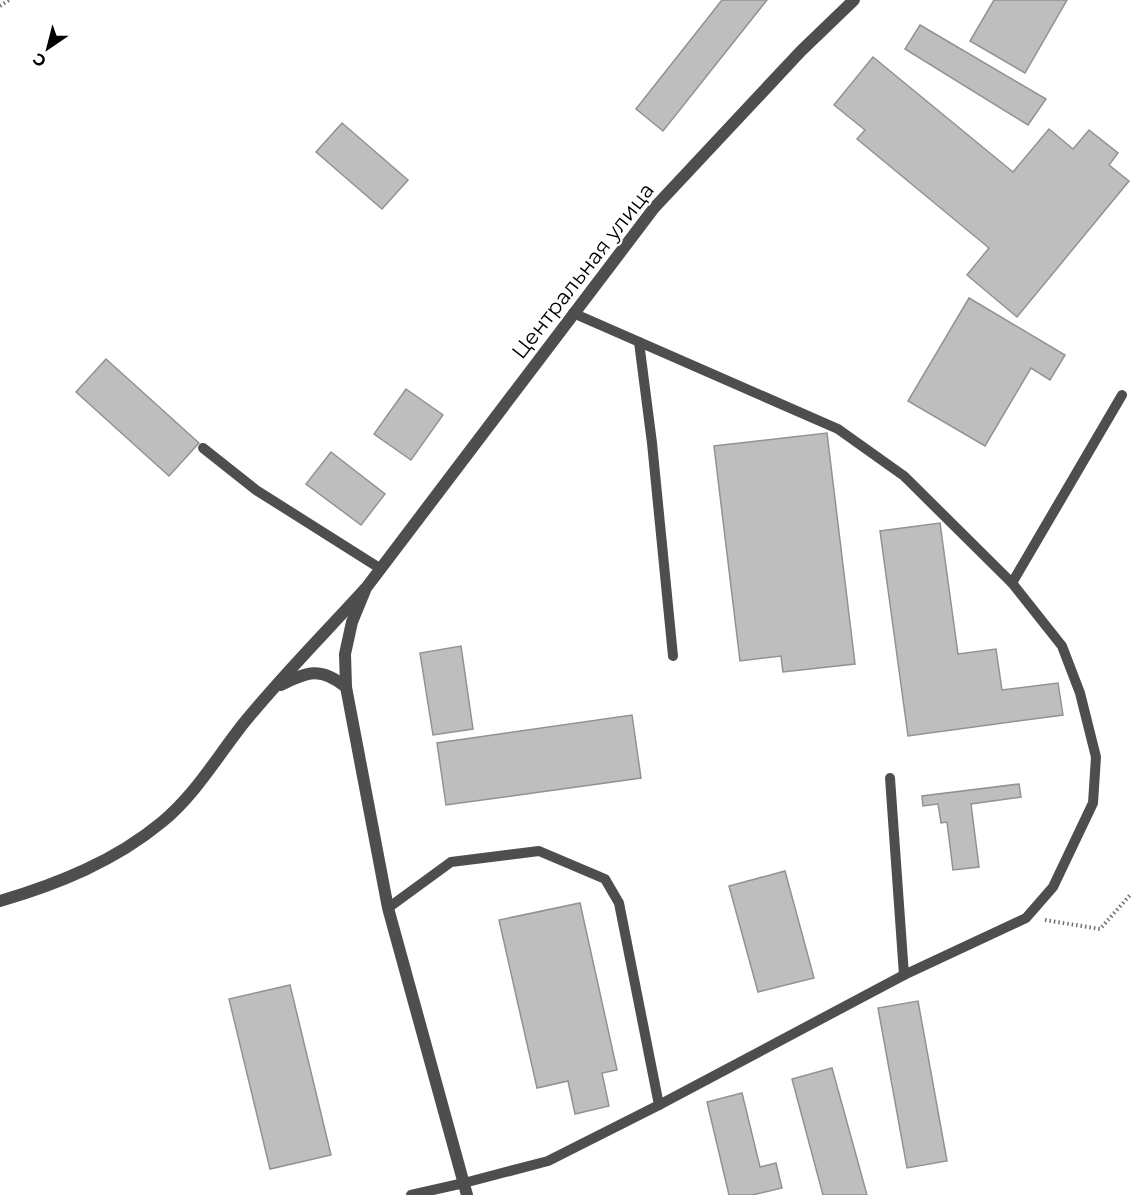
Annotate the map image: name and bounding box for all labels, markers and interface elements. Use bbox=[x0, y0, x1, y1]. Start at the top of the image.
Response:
north arrow bbox=[18, 18, 78, 78]
text: С bbox=[29, 49, 50, 71]
street label: Центральная улица bbox=[506, 178, 659, 364]

